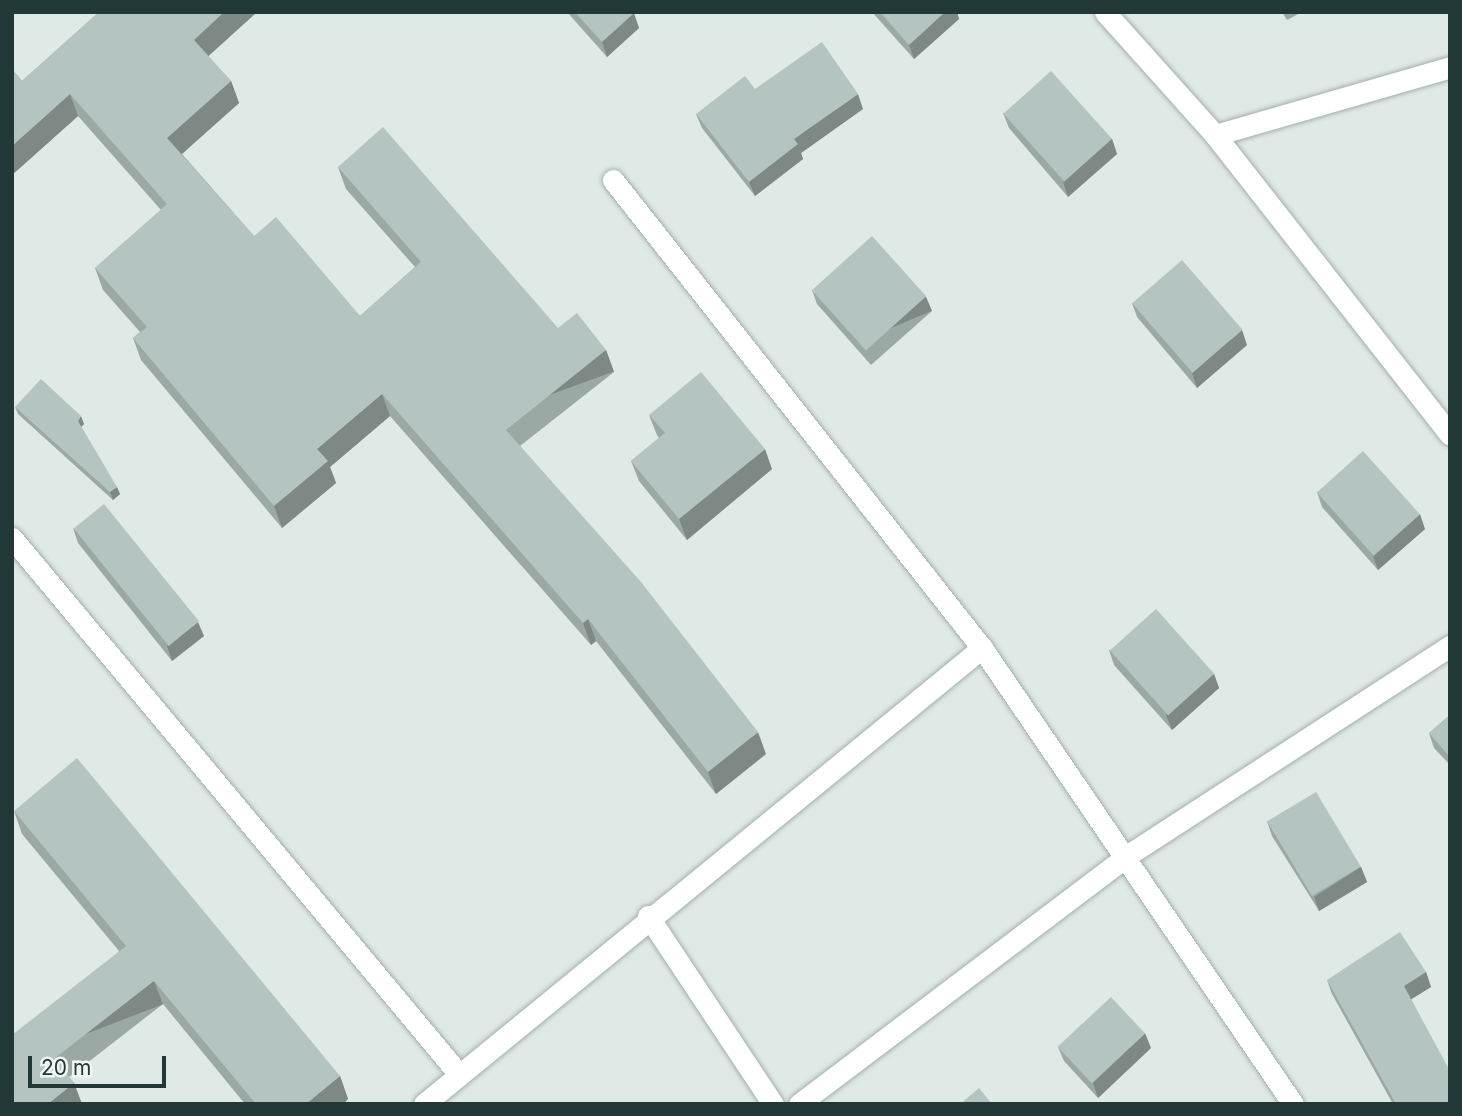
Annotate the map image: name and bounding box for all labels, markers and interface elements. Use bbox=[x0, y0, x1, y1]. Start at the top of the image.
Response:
scale bar bbox=[32, 1042, 170, 1086]
text: 20 m bbox=[41, 1055, 91, 1080]

